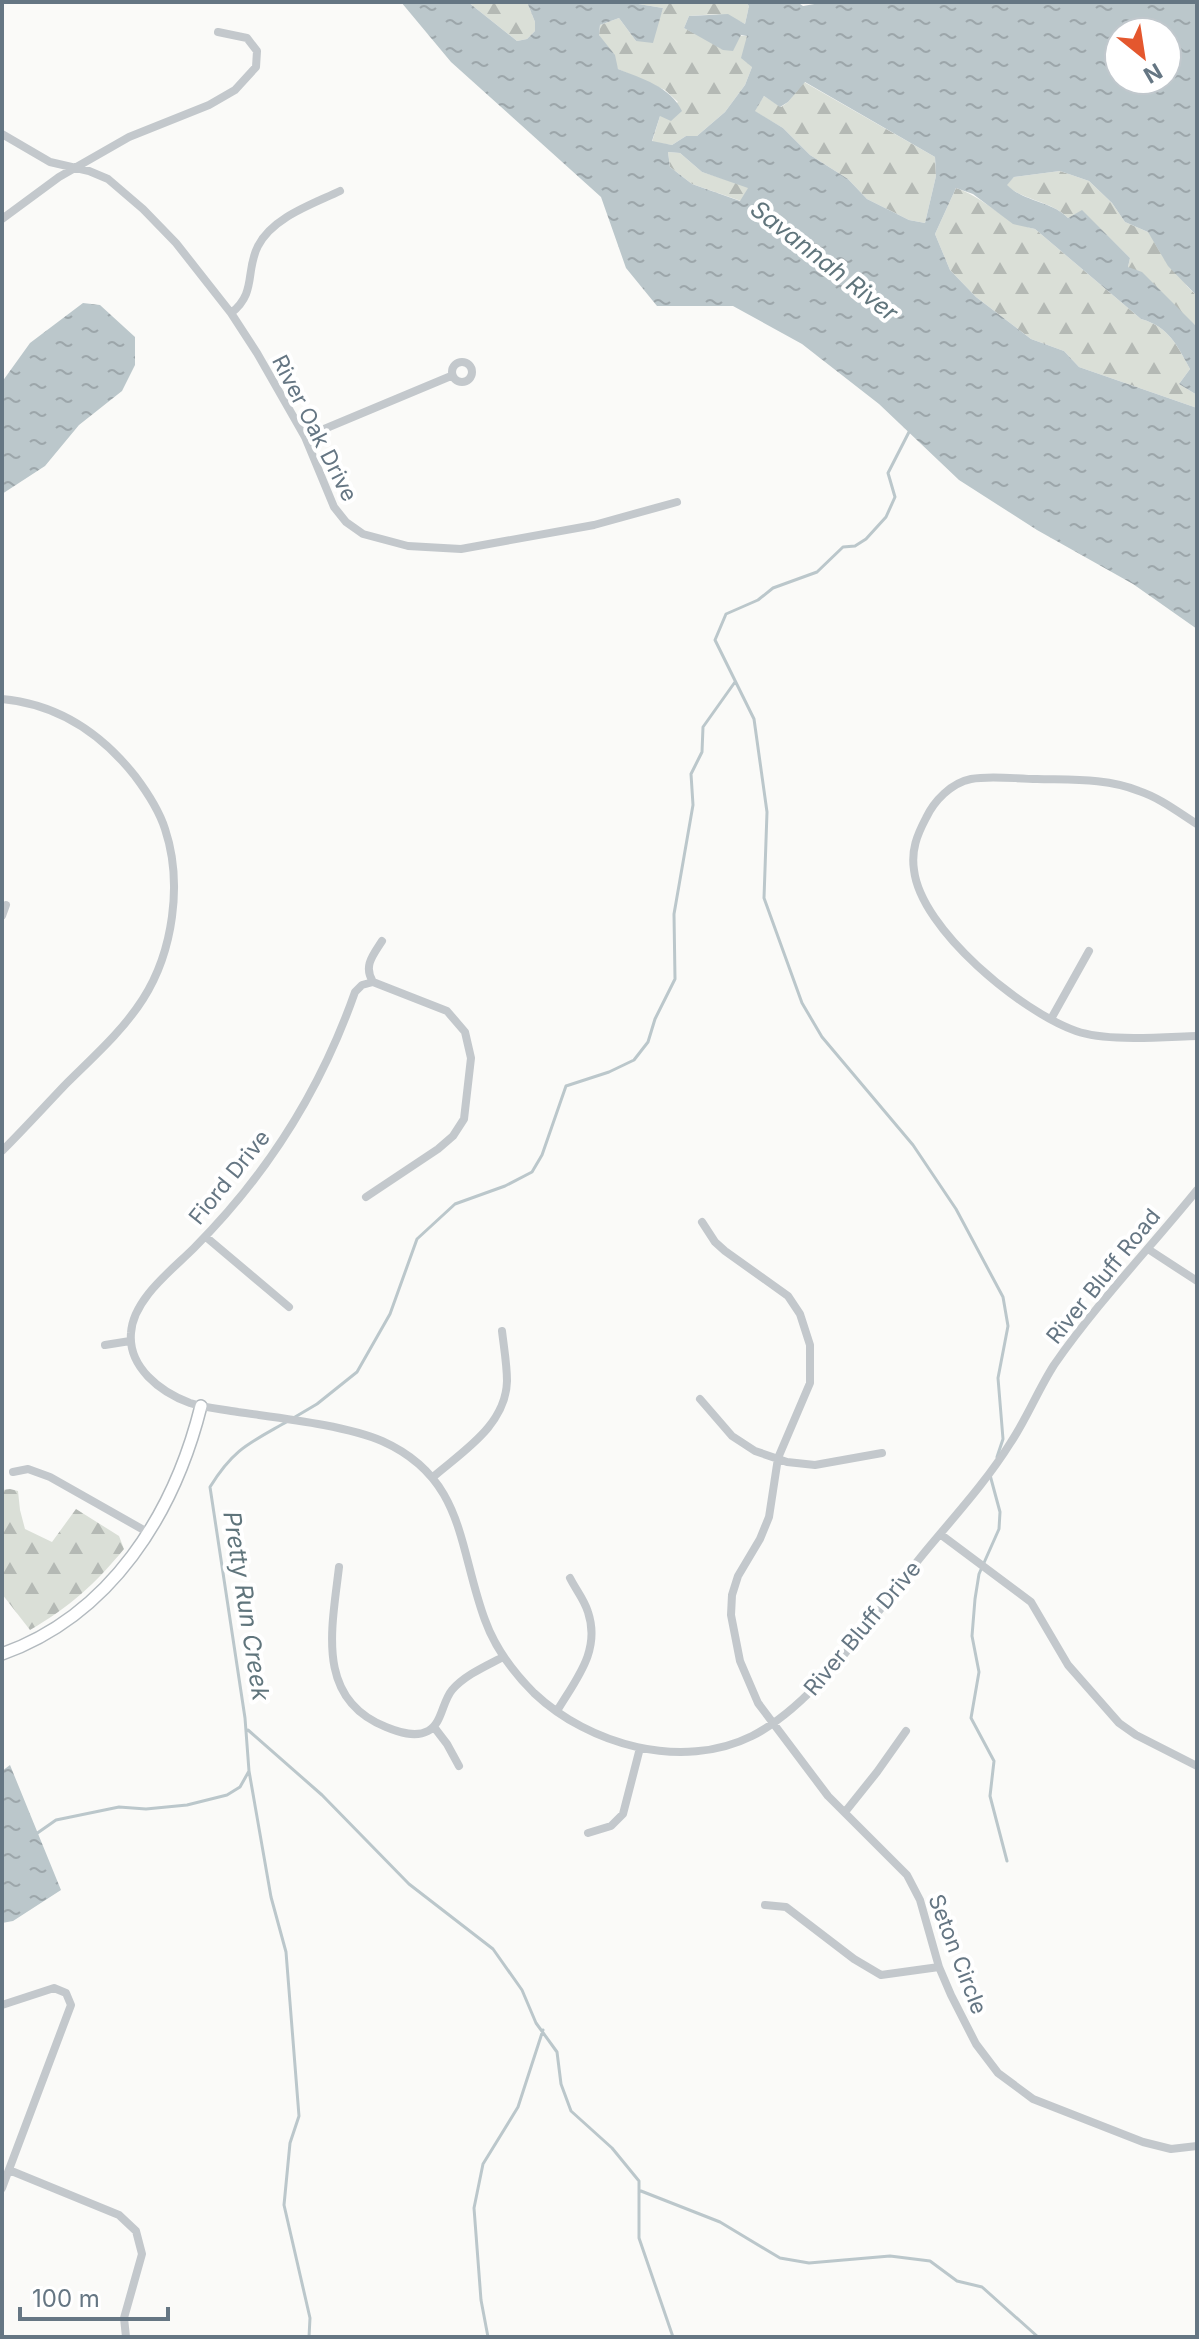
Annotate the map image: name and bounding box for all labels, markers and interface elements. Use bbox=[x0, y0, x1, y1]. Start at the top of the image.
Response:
north arrow bbox=[1103, 16, 1183, 96]
text: N bbox=[1139, 58, 1167, 89]
water label: Savannah River bbox=[745, 194, 904, 328]
street label: River Oak Drive bbox=[267, 350, 363, 506]
street label: Fiord Drive bbox=[183, 1125, 275, 1229]
street label: River Bluff Road bbox=[1041, 1203, 1165, 1349]
water label: Pretty Run Creek bbox=[217, 1509, 276, 1703]
street label: River Bluff Drive bbox=[798, 1555, 926, 1701]
street label: Seton Circle bbox=[923, 1890, 993, 2018]
scale bar bbox=[20, 2271, 168, 2321]
text: 100 m bbox=[32, 2284, 100, 2313]

